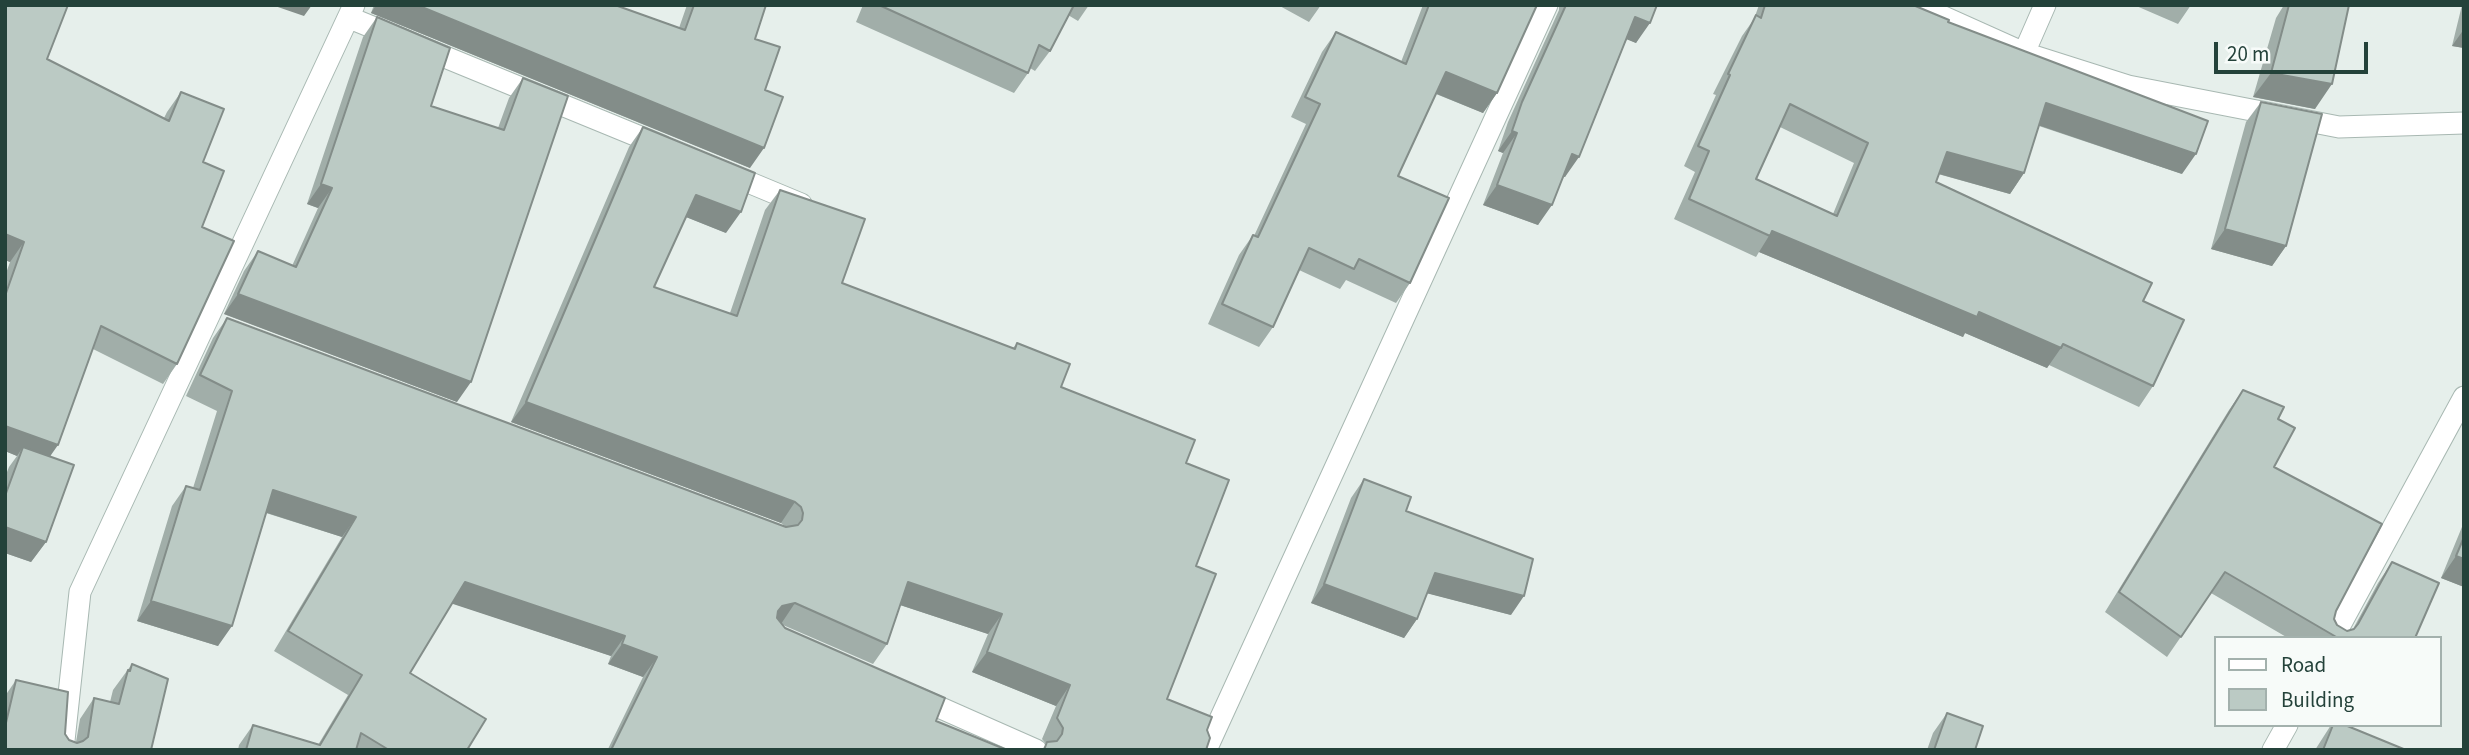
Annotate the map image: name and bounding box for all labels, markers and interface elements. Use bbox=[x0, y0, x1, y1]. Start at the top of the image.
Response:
scale bar bbox=[2217, 28, 2371, 72]
text: 20 m bbox=[2227, 39, 2269, 69]
legend bbox=[2214, 636, 2441, 727]
text: Road bbox=[2281, 650, 2326, 680]
text: Building bbox=[2281, 685, 2354, 715]

